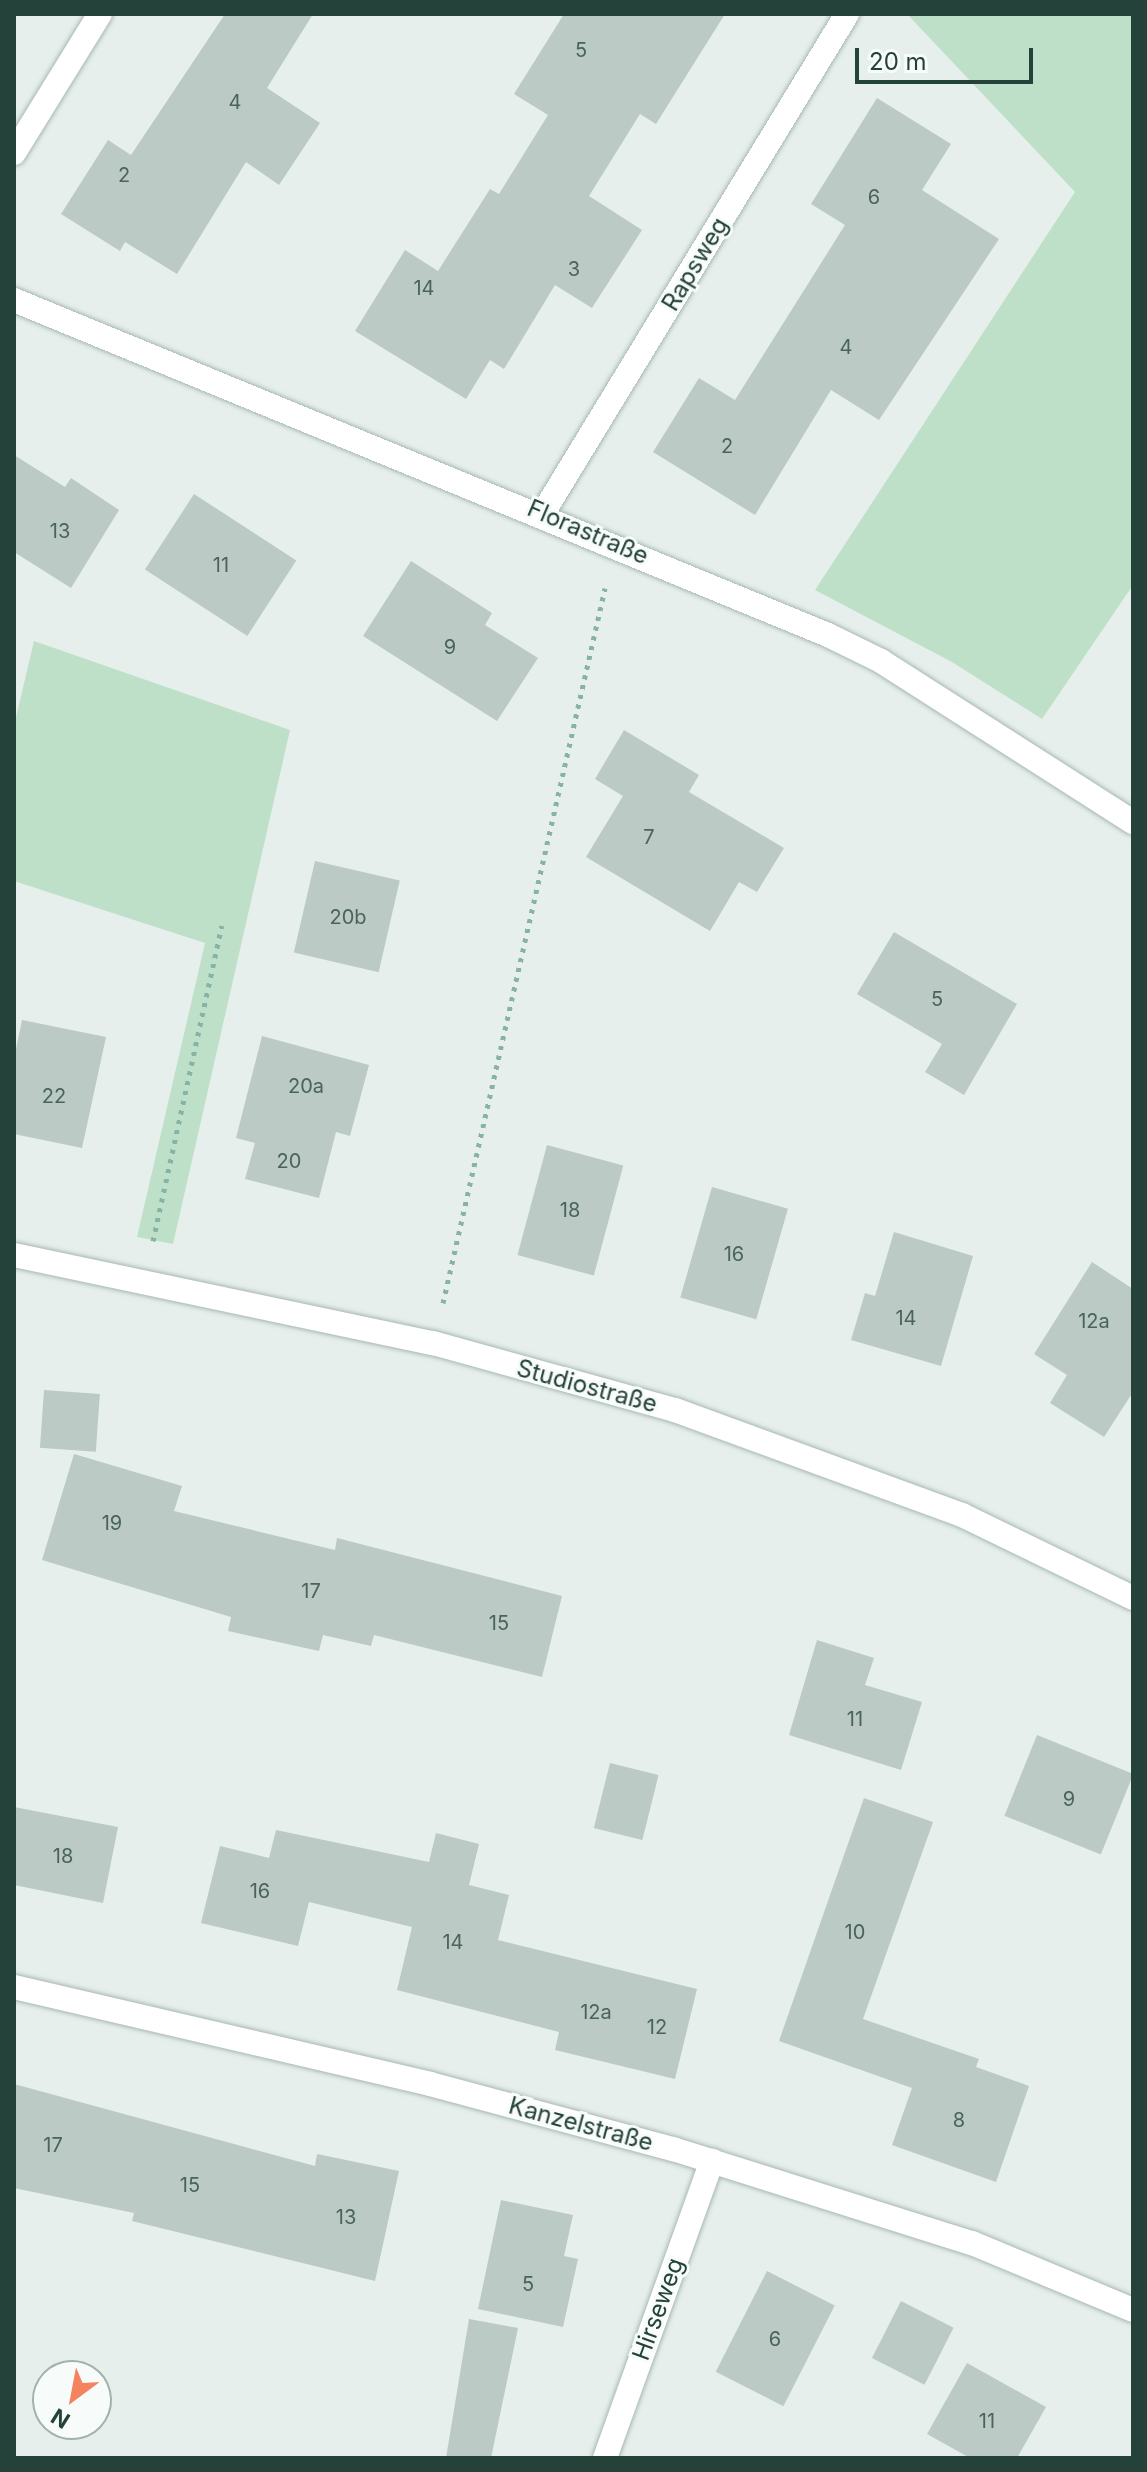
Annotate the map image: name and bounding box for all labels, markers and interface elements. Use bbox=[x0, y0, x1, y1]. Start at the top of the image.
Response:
scale bar bbox=[859, 32, 1037, 82]
house number: 5 bbox=[575, 38, 587, 62]
text: 20 m bbox=[869, 47, 927, 76]
house number: 4 bbox=[229, 90, 241, 114]
house number: 2 bbox=[118, 163, 130, 187]
house number: 6 bbox=[868, 185, 880, 209]
street label: Rapsweg bbox=[656, 212, 734, 316]
house number: 3 bbox=[568, 257, 580, 281]
house number: 14 bbox=[413, 276, 435, 300]
house number: 4 bbox=[840, 335, 852, 359]
house number: 2 bbox=[721, 434, 733, 458]
street label: Florastraße bbox=[523, 494, 653, 570]
house number: 13 bbox=[50, 519, 70, 543]
house number: 11 bbox=[213, 553, 229, 577]
house number: 9 bbox=[444, 635, 456, 659]
house number: 7 bbox=[643, 825, 655, 849]
house number: 20b bbox=[329, 905, 367, 929]
house number: 5 bbox=[931, 987, 943, 1011]
house number: 20a bbox=[288, 1074, 324, 1098]
house number: 22 bbox=[42, 1084, 66, 1108]
house number: 20 bbox=[277, 1149, 301, 1173]
house number: 18 bbox=[560, 1198, 580, 1222]
house number: 16 bbox=[724, 1242, 744, 1266]
house number: 14 bbox=[895, 1306, 917, 1330]
house number: 12a bbox=[1078, 1309, 1110, 1333]
street label: Studiostraße bbox=[514, 1353, 660, 1419]
house number: 19 bbox=[102, 1511, 122, 1535]
house number: 17 bbox=[301, 1579, 321, 1603]
house number: 15 bbox=[489, 1611, 509, 1635]
house number: 11 bbox=[847, 1707, 863, 1731]
house number: 9 bbox=[1063, 1787, 1075, 1811]
house number: 18 bbox=[53, 1844, 73, 1868]
house number: 16 bbox=[250, 1879, 270, 1903]
house number: 10 bbox=[845, 1920, 865, 1944]
house number: 14 bbox=[442, 1930, 464, 1954]
house number: 12a bbox=[580, 2000, 612, 2024]
house number: 12 bbox=[647, 2015, 667, 2039]
street label: Kanzelstraße bbox=[506, 2091, 656, 2157]
house number: 8 bbox=[953, 2108, 965, 2132]
house number: 17 bbox=[43, 2133, 63, 2157]
house number: 15 bbox=[180, 2173, 200, 2197]
house number: 13 bbox=[336, 2205, 356, 2229]
street label: Hirseweg bbox=[626, 2254, 690, 2364]
house number: 5 bbox=[522, 2272, 534, 2296]
house number: 6 bbox=[769, 2327, 781, 2351]
north arrow bbox=[32, 2360, 112, 2440]
text: N bbox=[46, 2403, 74, 2434]
house number: 11 bbox=[979, 2409, 995, 2433]

